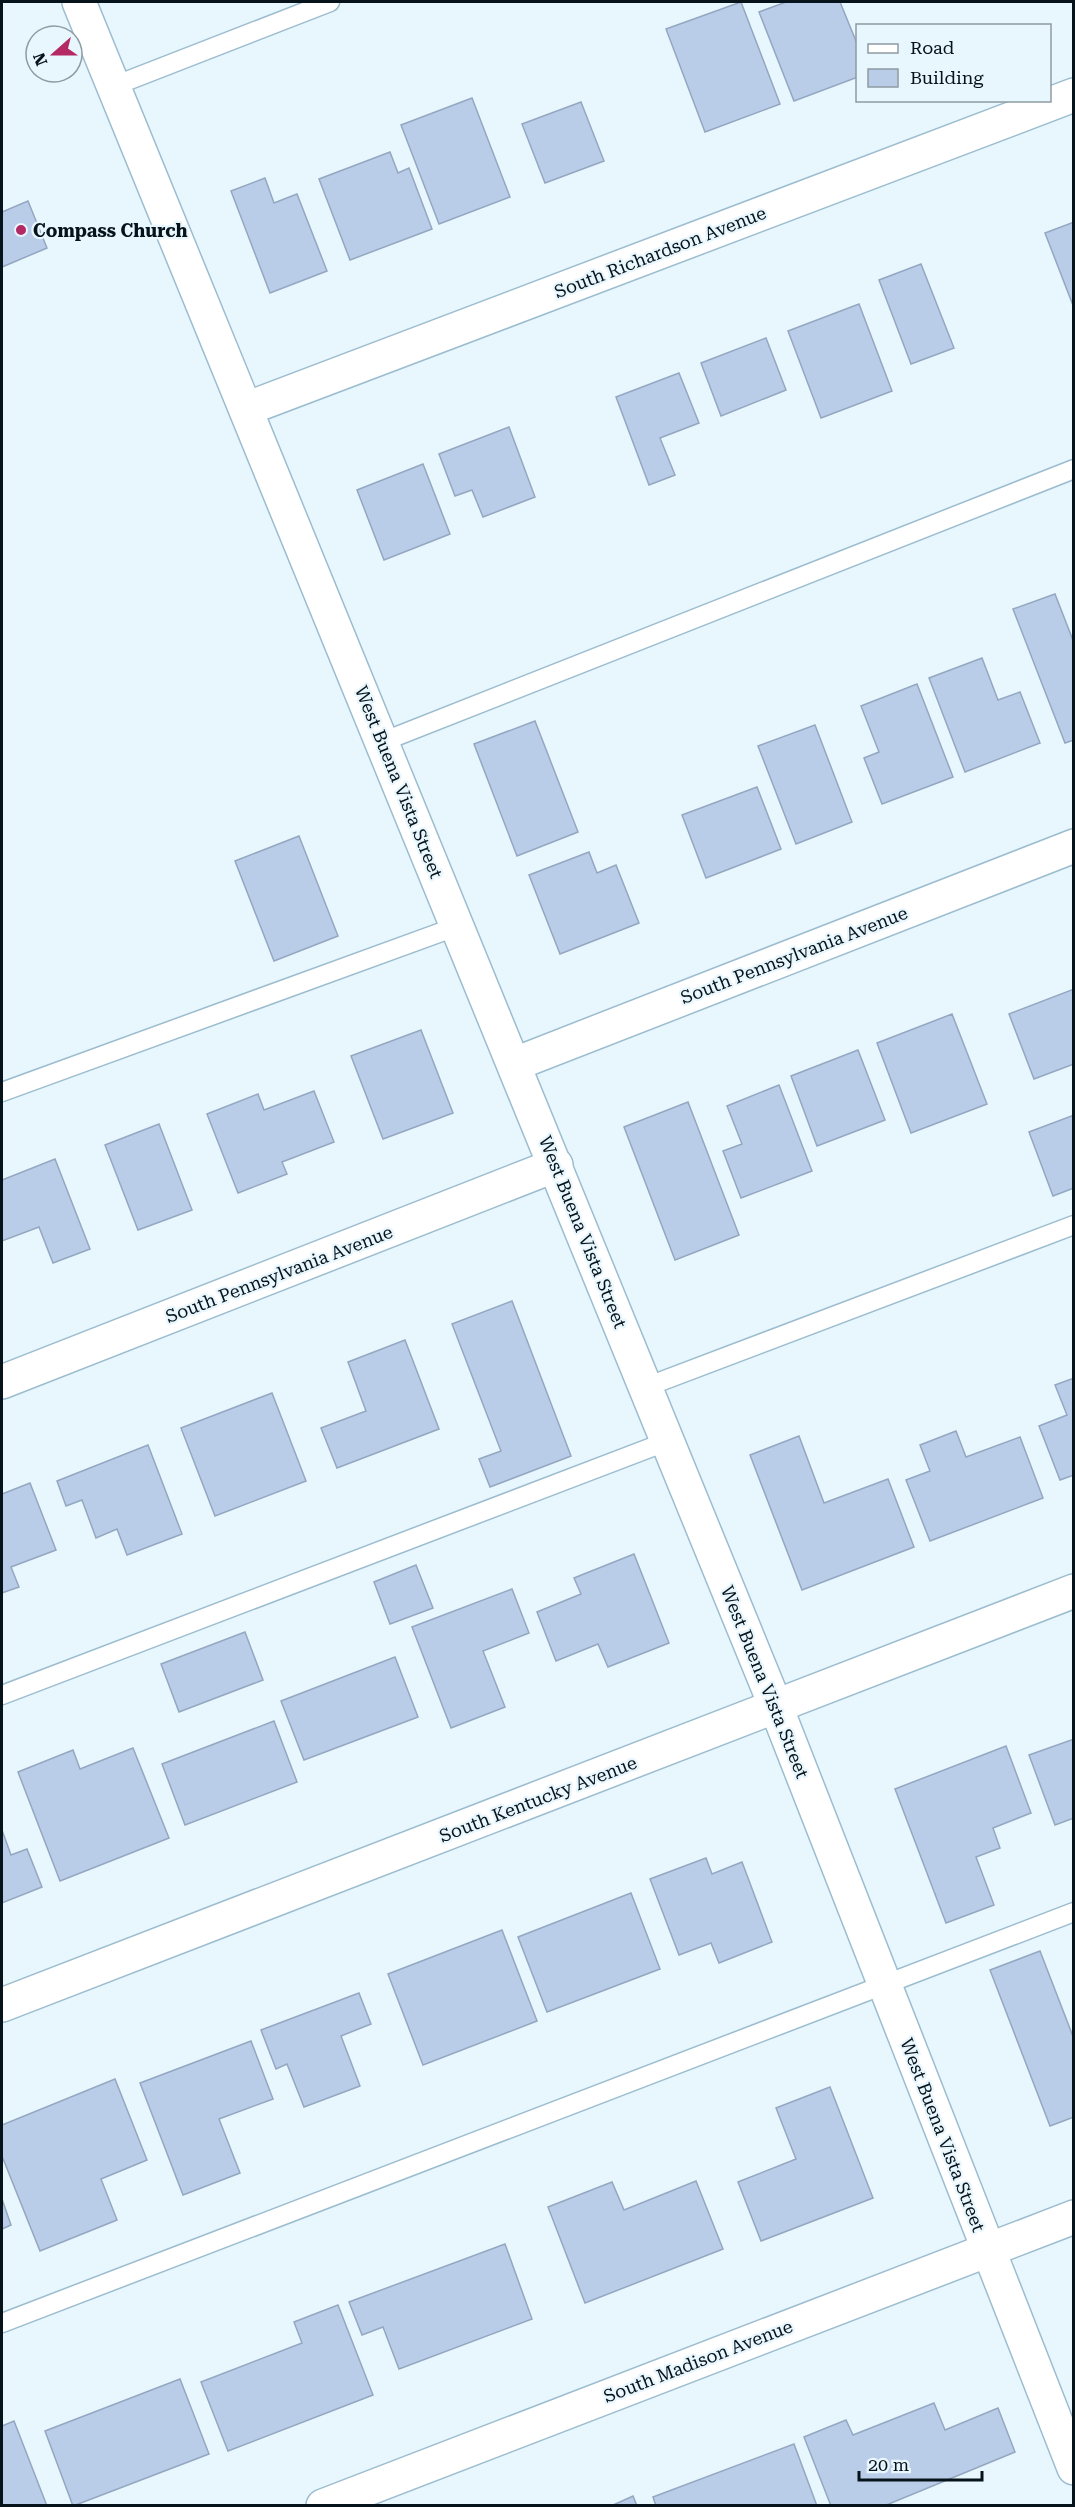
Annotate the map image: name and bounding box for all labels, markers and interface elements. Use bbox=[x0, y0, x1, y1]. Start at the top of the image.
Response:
north arrow bbox=[24, 24, 84, 84]
legend bbox=[856, 24, 1051, 102]
text: Road bbox=[910, 37, 955, 58]
text: N bbox=[29, 50, 52, 68]
text: Building bbox=[910, 67, 984, 88]
street label: South Richardson Avenue bbox=[551, 202, 769, 302]
place label: Compass Church bbox=[33, 220, 188, 241]
marker: Compass Church bbox=[14, 223, 28, 237]
street label: West Buena Vista Street bbox=[351, 683, 447, 882]
street label: South Pennsylvania Avenue bbox=[677, 902, 911, 1008]
street label: West Buena Vista Street bbox=[535, 1133, 631, 1332]
street label: South Pennsylvania Avenue bbox=[162, 1221, 396, 1327]
street label: West Buena Vista Street bbox=[717, 1583, 813, 1782]
street label: South Kentucky Avenue bbox=[436, 1752, 640, 1846]
street label: West Buena Vista Street bbox=[896, 2035, 990, 2235]
street label: South Madison Avenue bbox=[601, 2315, 796, 2407]
scale bar bbox=[859, 2444, 982, 2482]
text: 20 m bbox=[868, 2454, 909, 2475]

